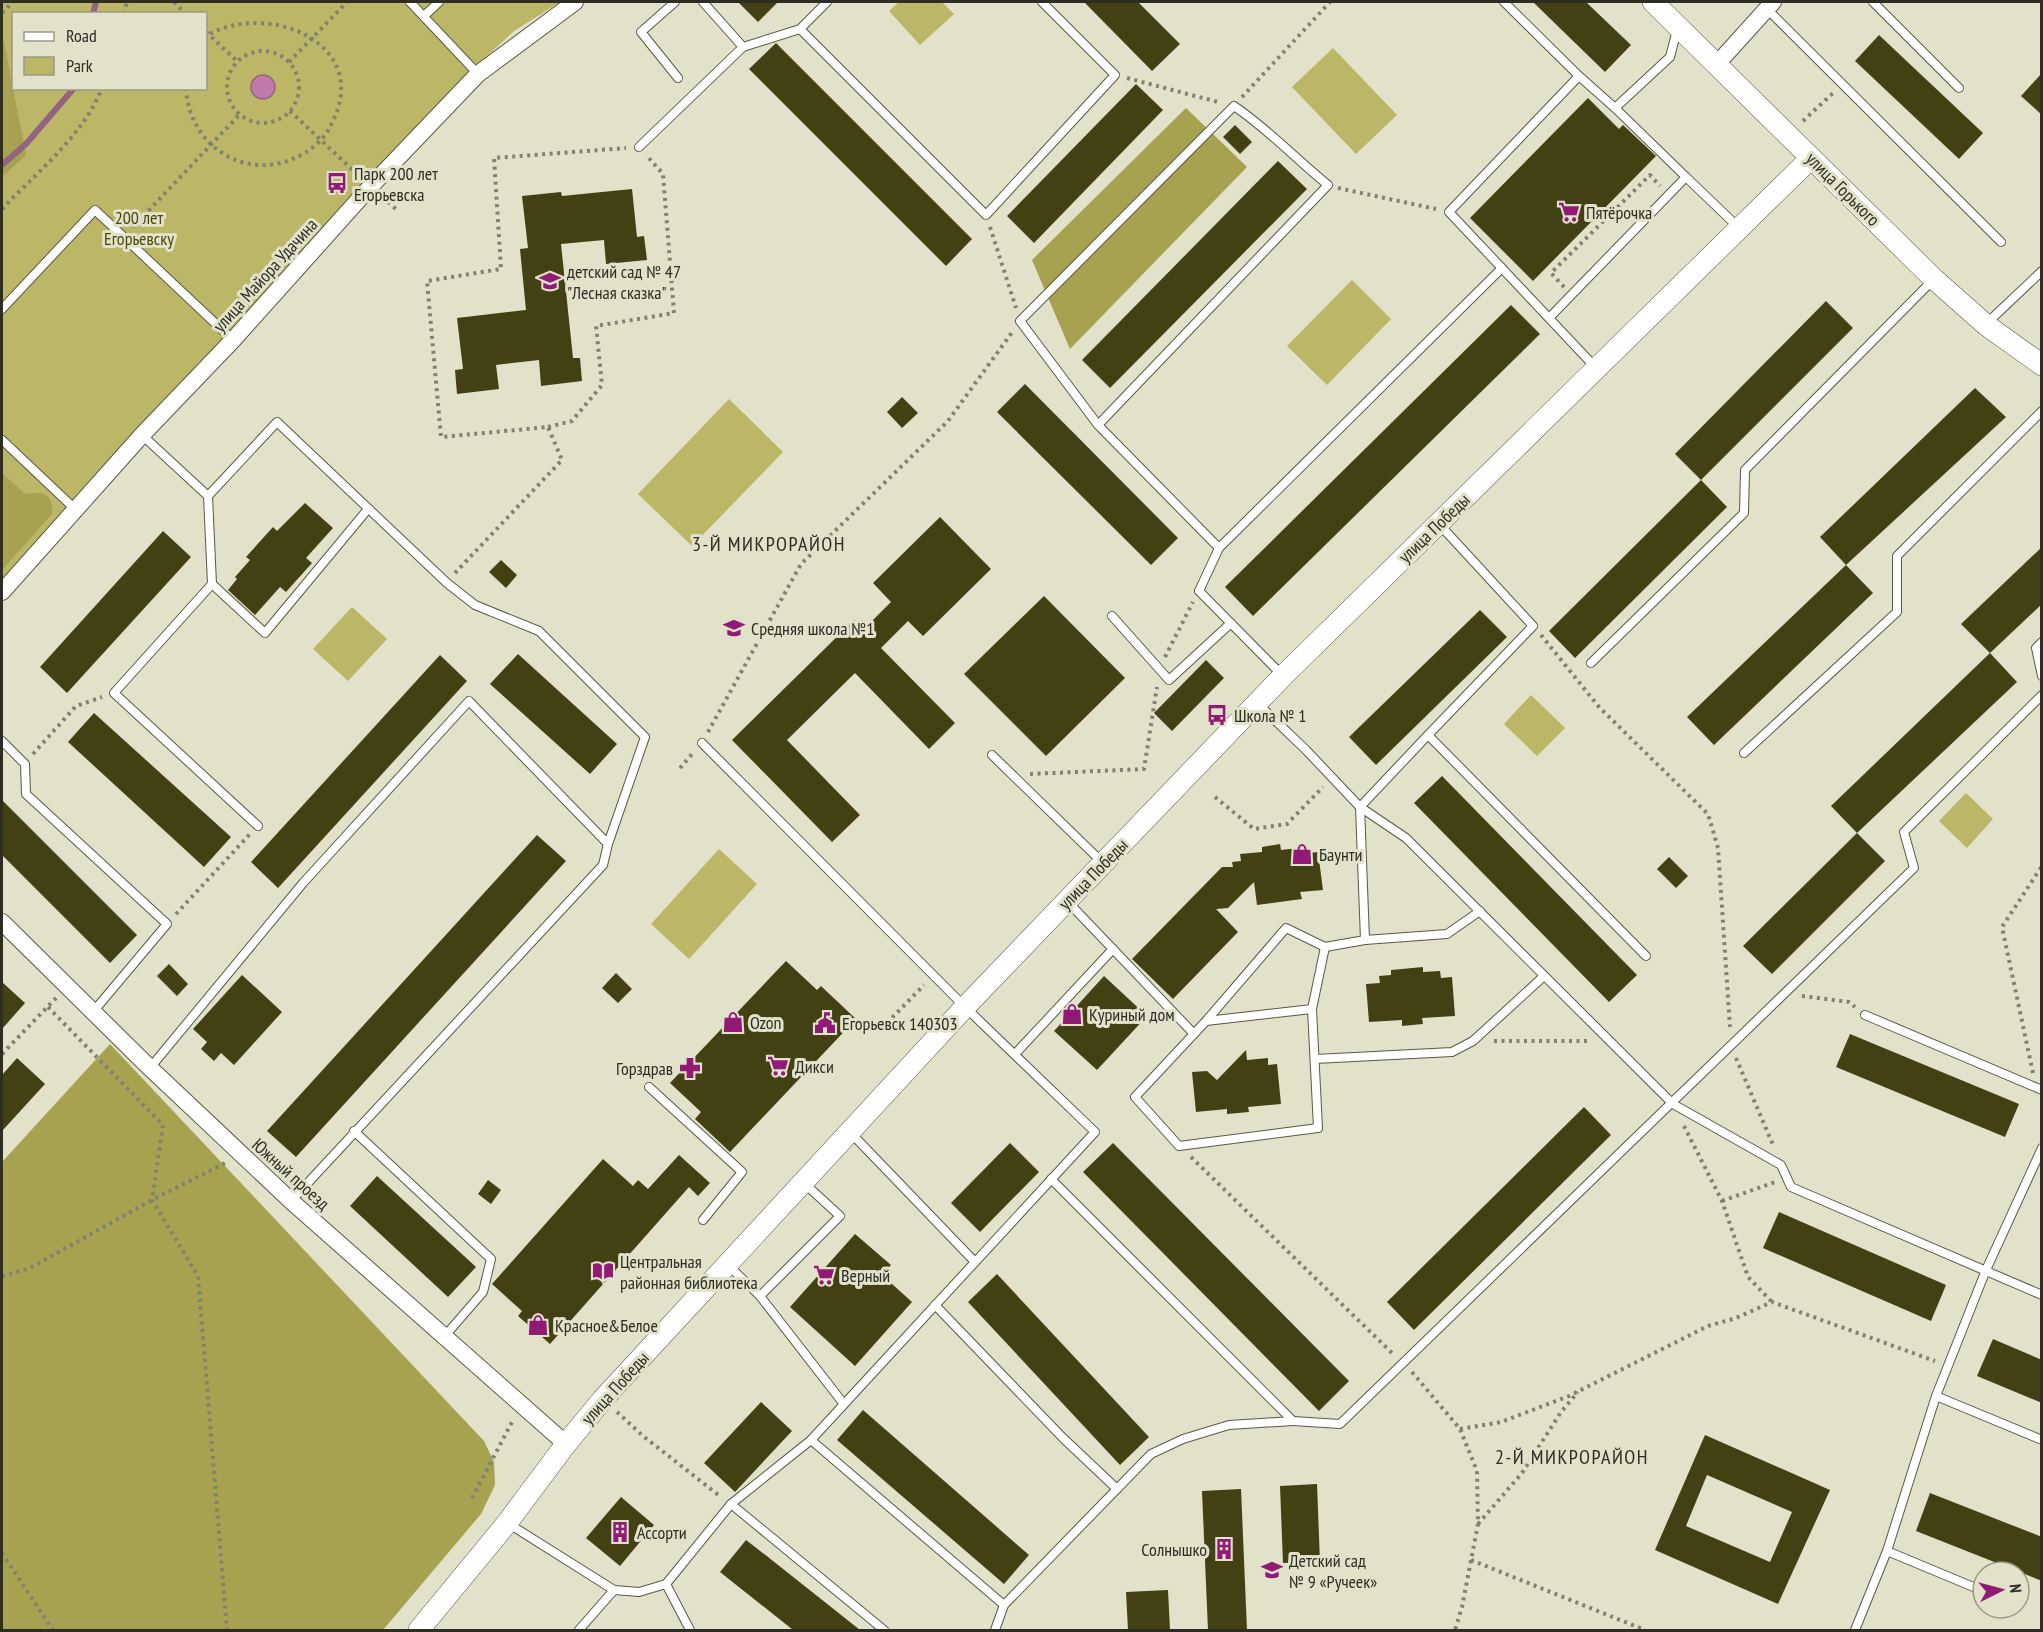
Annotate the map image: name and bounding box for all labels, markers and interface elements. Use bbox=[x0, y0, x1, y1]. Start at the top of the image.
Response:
legend bbox=[12, 12, 207, 90]
text: Road bbox=[66, 24, 97, 47]
text: Park bbox=[66, 54, 93, 77]
street label: улица Горького bbox=[1801, 147, 1885, 231]
place label: Парк 200 лет Егорьевска bbox=[354, 162, 438, 206]
bus stop icon: Парк 200 лет Егорьевска bbox=[325, 171, 349, 195]
supermarket icon: Пятёрочка bbox=[1557, 200, 1581, 224]
place label: Пятёрочка bbox=[1586, 201, 1652, 224]
park label: 200 лет Егорьевску bbox=[104, 206, 174, 250]
street label: улица Майора Удачина bbox=[208, 213, 322, 337]
place label: детский сад № 47 "Лесная сказка" bbox=[567, 260, 681, 304]
school or university icon: детский сад № 47 "Лесная сказка" bbox=[538, 269, 562, 293]
street label: улица Победы bbox=[1393, 488, 1475, 568]
district label: 3-Й МИКРОРАЙОН bbox=[692, 531, 846, 557]
school or university icon: Средняя школа №1 bbox=[722, 616, 746, 640]
place label: Средняя школа №1 bbox=[751, 617, 874, 640]
bus stop icon: Школа № 1 bbox=[1205, 703, 1229, 727]
place label: Школа № 1 bbox=[1234, 704, 1306, 727]
street label: улица Победы bbox=[1053, 833, 1133, 915]
shop icon: Баунти bbox=[1290, 842, 1314, 866]
place label: Баунти bbox=[1319, 843, 1362, 866]
shop icon: Куриный дом bbox=[1060, 1002, 1084, 1026]
place label: Куриный дом bbox=[1089, 1003, 1175, 1026]
shop icon: Ozon bbox=[721, 1010, 745, 1034]
place label: Ozon bbox=[750, 1011, 782, 1034]
public building icon: Егорьевск 140303 bbox=[813, 1011, 837, 1035]
place label: Егорьевск 140303 bbox=[842, 1012, 958, 1035]
supermarket icon: Дикси bbox=[766, 1054, 790, 1078]
place label: Дикси bbox=[795, 1055, 834, 1078]
pharmacy icon: Горздрав bbox=[678, 1056, 702, 1080]
place label: Горздрав bbox=[616, 1057, 673, 1080]
street label: Южный проезд bbox=[247, 1133, 335, 1215]
place label: Центральная районная библиотека bbox=[620, 1250, 758, 1294]
library icon: Центральная районная библиотека bbox=[591, 1259, 615, 1283]
supermarket icon: Верный bbox=[812, 1263, 836, 1287]
place label: Верный bbox=[841, 1264, 890, 1287]
shop icon: Красное&Белое bbox=[526, 1313, 550, 1337]
place label: Красное&Белое bbox=[555, 1314, 658, 1337]
street label: улица Победы bbox=[576, 1347, 654, 1429]
district label: 2-Й МИКРОРАЙОН bbox=[1495, 1444, 1649, 1470]
building icon: Ассорти bbox=[608, 1520, 632, 1544]
place label: Ассорти bbox=[637, 1521, 687, 1544]
building icon: Солнышко bbox=[1212, 1537, 1236, 1561]
place label: Солнышко bbox=[1141, 1538, 1207, 1561]
place label: Детский сад № 9 «Ручеек» bbox=[1289, 1549, 1377, 1593]
school or university icon: Детский сад № 9 «Ручеек» bbox=[1260, 1558, 1284, 1582]
north arrow bbox=[1971, 1560, 2031, 1620]
text: N bbox=[2006, 1583, 2026, 1594]

